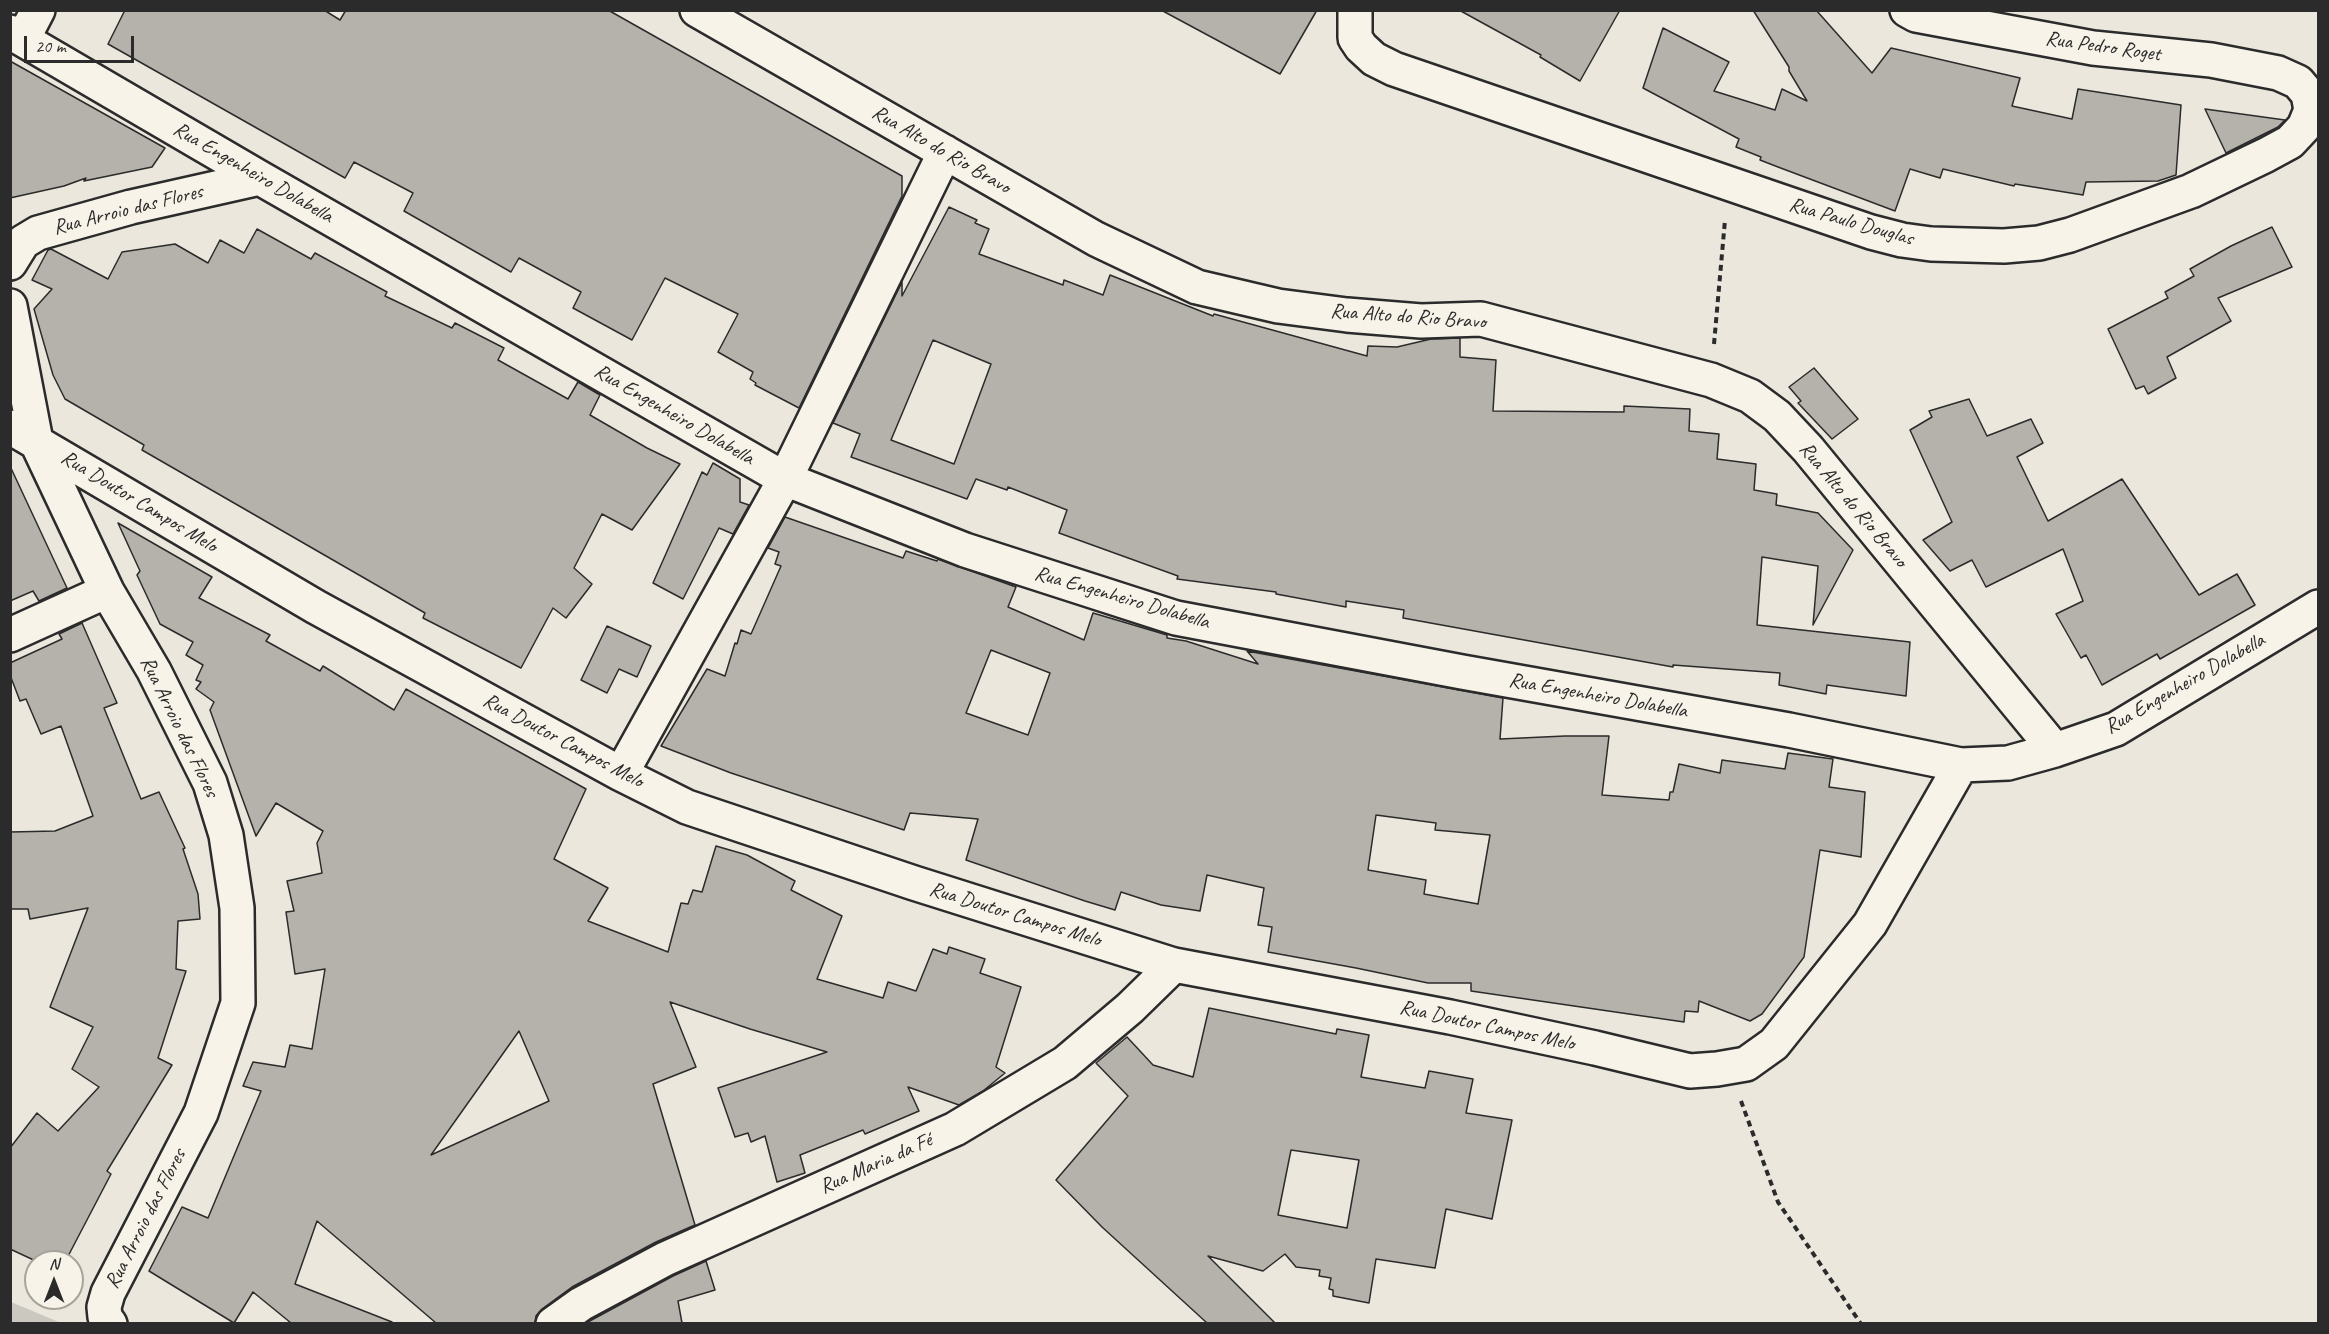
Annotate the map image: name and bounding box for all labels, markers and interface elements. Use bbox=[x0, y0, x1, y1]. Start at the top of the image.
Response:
scale bar bbox=[27, 24, 136, 62]
street label: Rua Pedro Roget bbox=[2044, 26, 2162, 68]
text: 20 m bbox=[35, 35, 66, 57]
street label: Rua Alto do Rio Bravo bbox=[867, 100, 1015, 200]
street label: Rua Engenheiro Dolabella bbox=[168, 117, 338, 229]
street label: Rua Arroio das Flores bbox=[51, 179, 205, 241]
street label: Rua Paulo Douglas bbox=[1786, 192, 1916, 252]
street label: Rua Alto do Rio Bravo bbox=[1329, 299, 1487, 335]
street label: Rua Engenheiro Dolabella bbox=[589, 359, 759, 471]
street label: Rua Alto do Rio Bravo bbox=[1793, 437, 1913, 573]
street label: Rua Doutor Campos Melo bbox=[56, 445, 222, 559]
street label: Rua Engenheiro Dolabella bbox=[1032, 561, 1212, 635]
street label: Rua Engenheiro Dolabella bbox=[2100, 628, 2270, 740]
street label: Rua Arroio das Flores bbox=[134, 653, 224, 801]
street label: Rua Engenheiro Dolabella bbox=[1507, 668, 1689, 724]
street label: Rua Doutor Campos Melo bbox=[478, 688, 648, 794]
street label: Rua Doutor Campos Melo bbox=[926, 877, 1104, 953]
street label: Rua Doutor Campos Melo bbox=[1397, 995, 1577, 1057]
street label: Rua Maria da Fé bbox=[816, 1128, 936, 1200]
street label: Rua Arroio das Flores bbox=[100, 1145, 192, 1293]
north arrow bbox=[24, 1250, 84, 1310]
text: N bbox=[49, 1254, 59, 1274]

